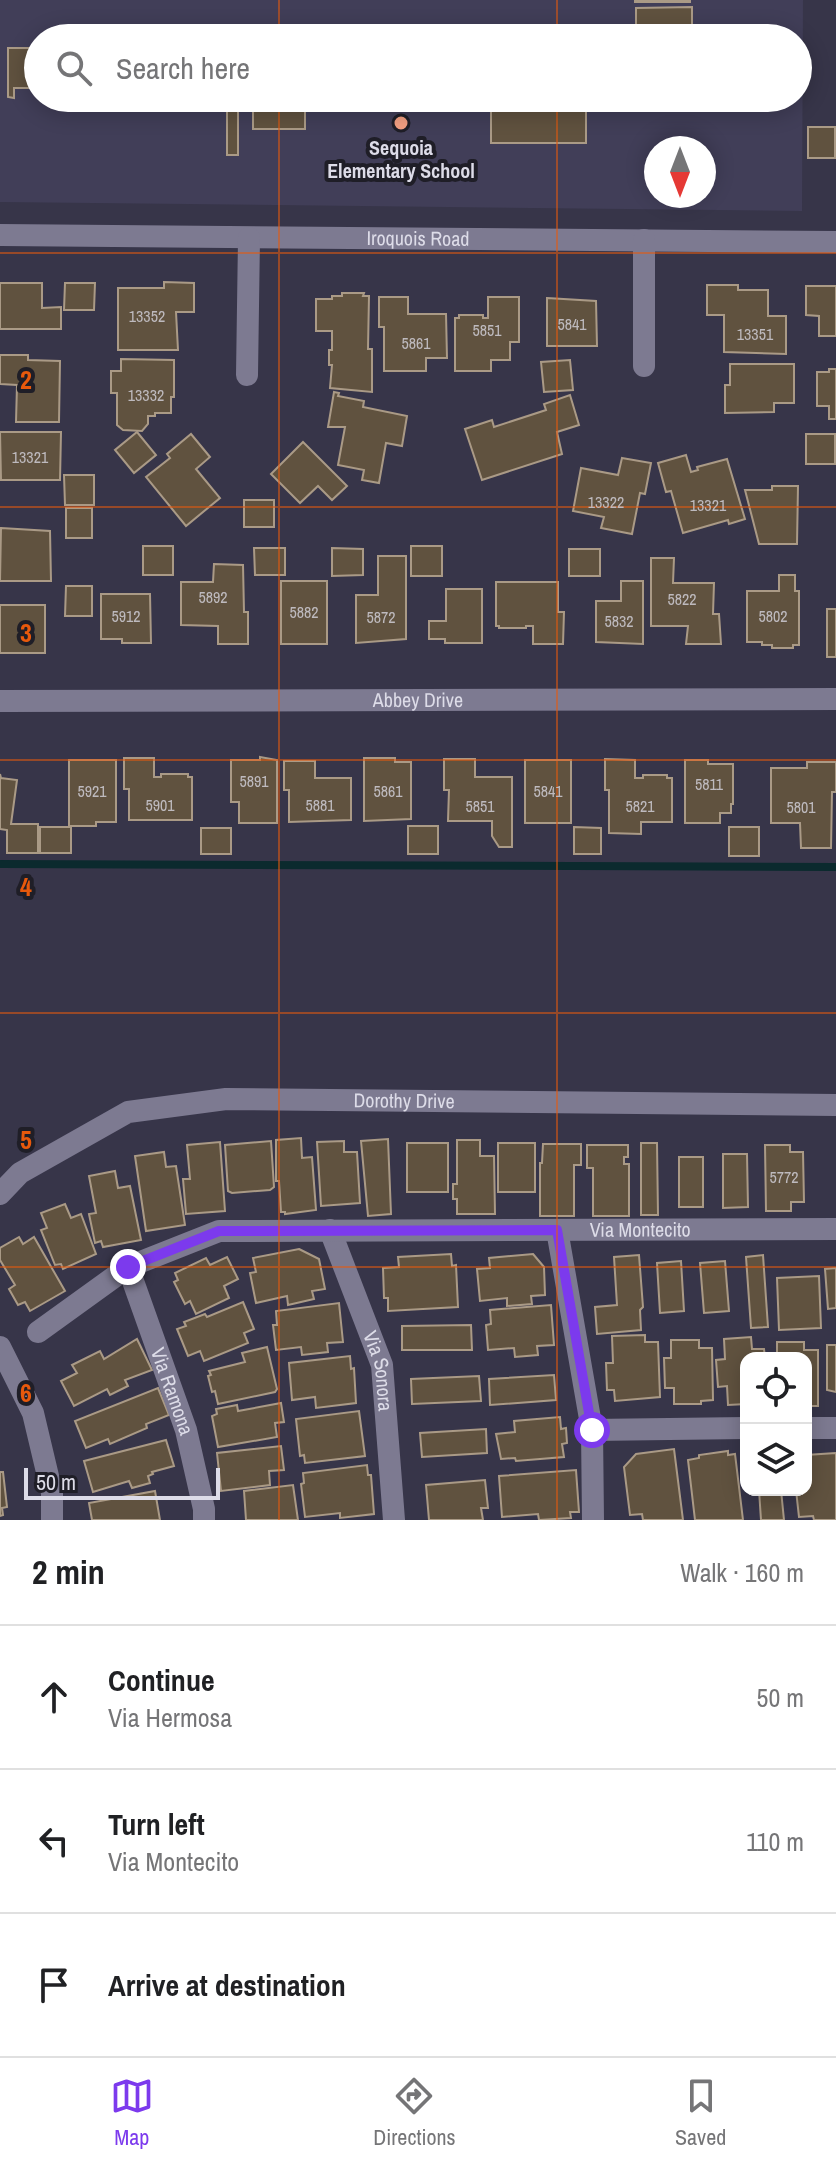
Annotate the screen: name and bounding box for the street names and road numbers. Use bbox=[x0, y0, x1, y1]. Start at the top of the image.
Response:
street label: Iroquois Road bbox=[366, 224, 470, 252]
street label: Abbey Drive bbox=[372, 686, 463, 713]
street label: Dorothy Drive bbox=[353, 1086, 455, 1114]
street label: Via Montecito bbox=[590, 1215, 691, 1243]
street label: Via Sonora bbox=[357, 1327, 400, 1412]
street label: Via Ramona bbox=[145, 1344, 201, 1439]

